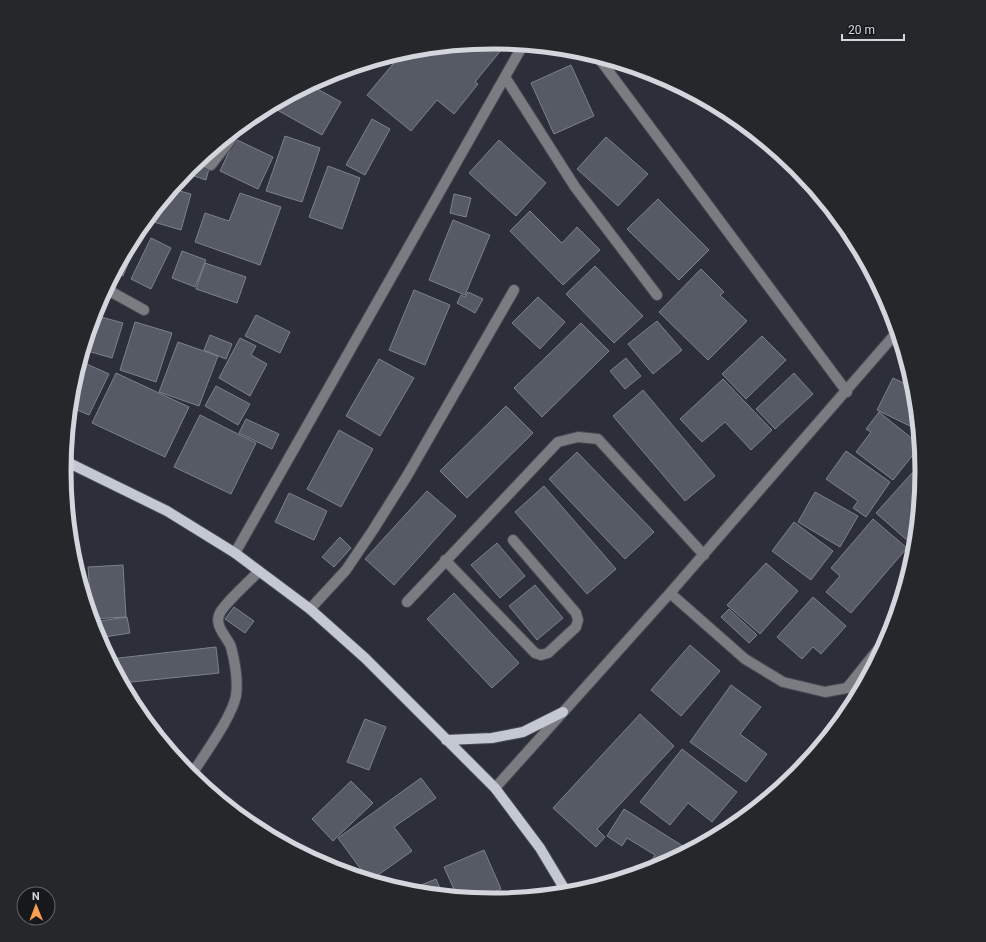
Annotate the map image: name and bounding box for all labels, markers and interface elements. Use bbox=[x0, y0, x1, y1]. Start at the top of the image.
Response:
scale bar bbox=[842, 16, 904, 42]
text: 20 m bbox=[848, 23, 875, 37]
north arrow bbox=[16, 886, 56, 926]
text: N bbox=[32, 890, 40, 903]

